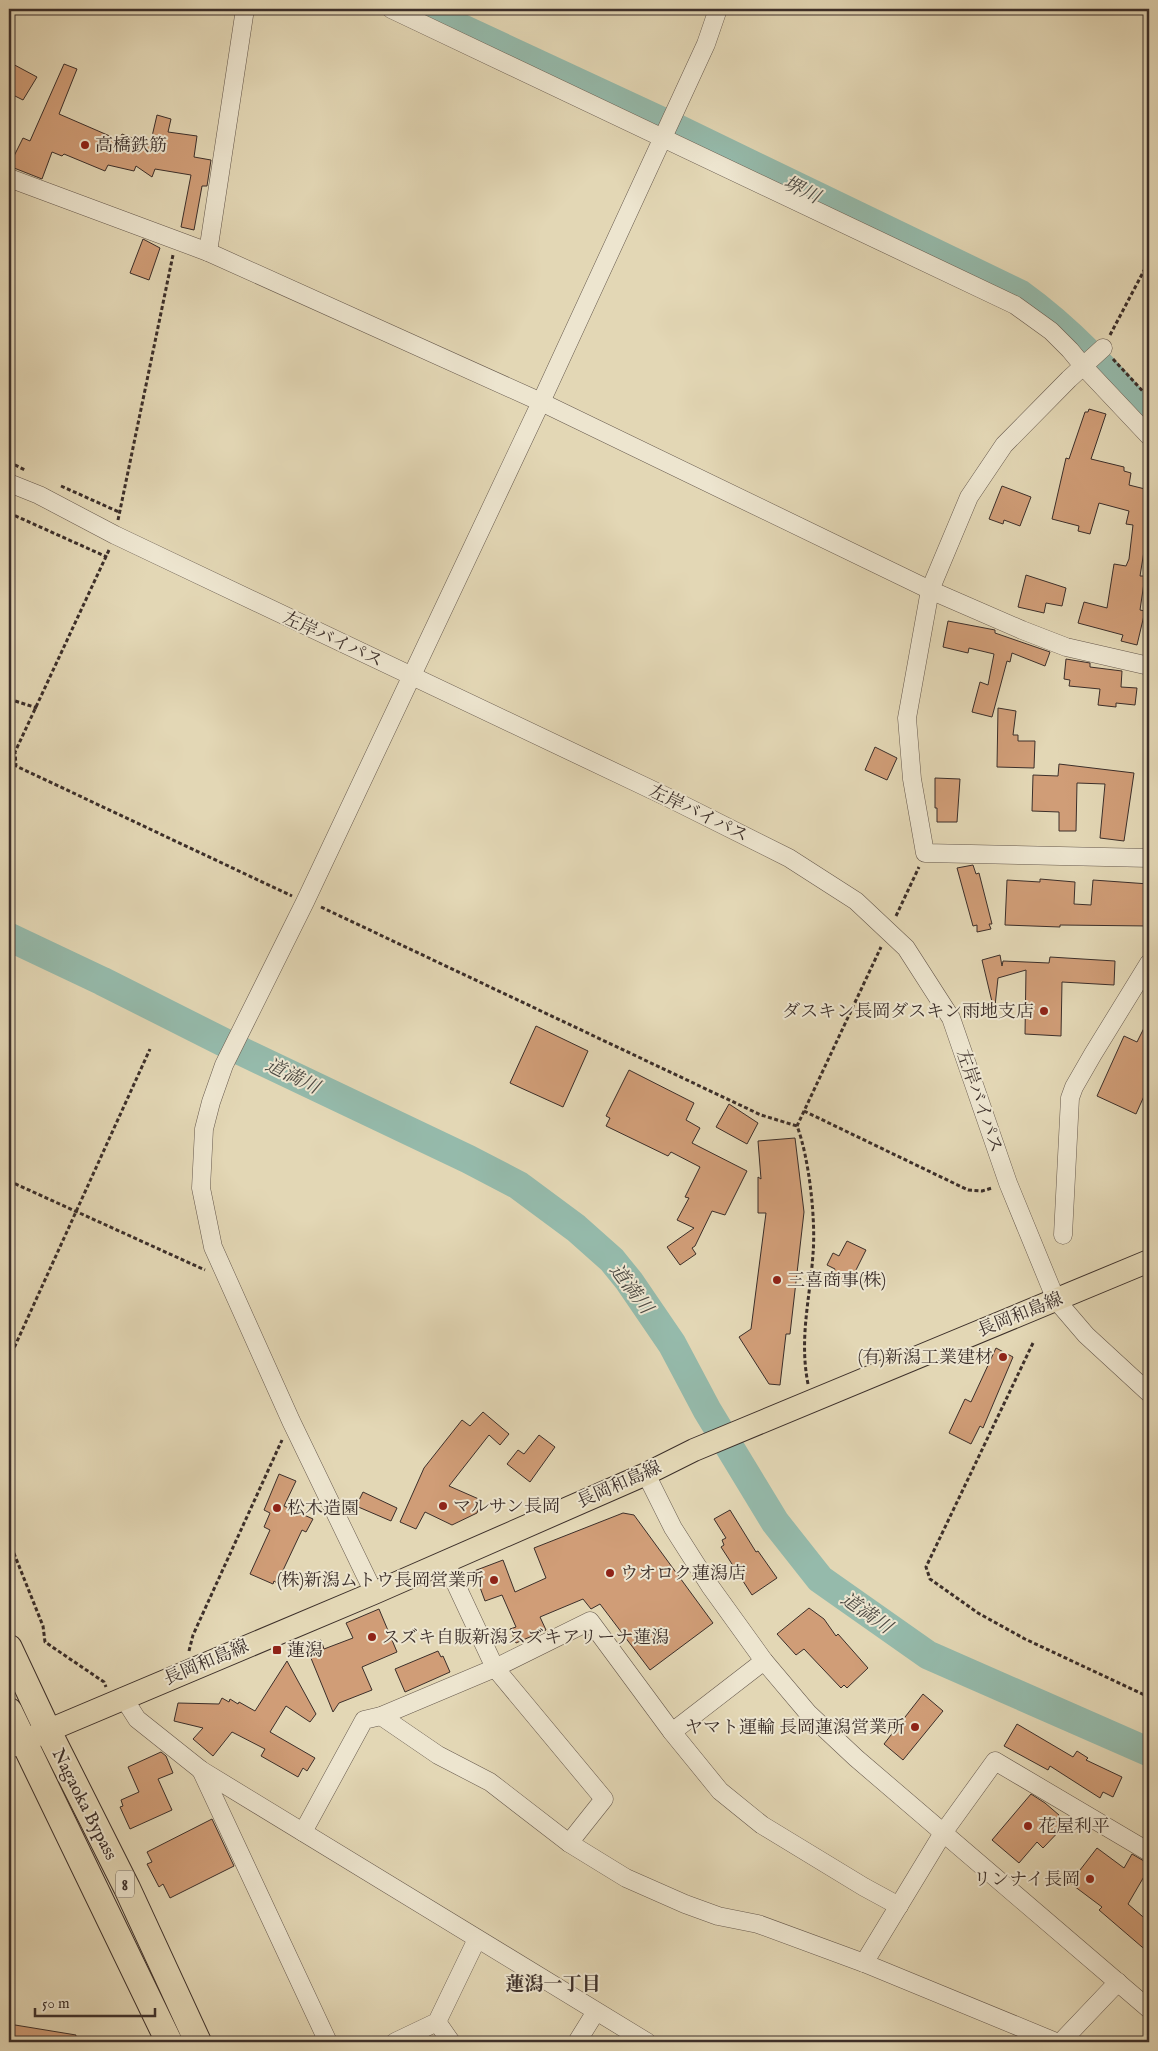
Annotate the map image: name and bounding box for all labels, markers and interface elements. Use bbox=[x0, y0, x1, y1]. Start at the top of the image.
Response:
place label: 高橋鉄筋 bbox=[95, 135, 167, 158]
marker: 高橋鉄筋 bbox=[79, 139, 91, 151]
water label: 堺川 bbox=[779, 172, 825, 211]
street label: 左岸バイパス bbox=[279, 607, 386, 674]
street label: 左岸バイパス bbox=[645, 780, 752, 848]
place label: ダスキン長岡ダスキン雨地支店 bbox=[782, 1001, 1034, 1024]
marker: ダスキン長岡ダスキン雨地支店 bbox=[1038, 1005, 1050, 1017]
street label: 左岸バイパス bbox=[950, 1047, 1007, 1156]
water label: 道満川 bbox=[261, 1054, 325, 1101]
water label: 道満川 bbox=[604, 1259, 658, 1321]
place label: 三喜商事(株) bbox=[787, 1270, 886, 1293]
marker: 三喜商事(株) bbox=[771, 1274, 783, 1286]
street label: 長岡和島線 bbox=[975, 1288, 1067, 1343]
place label: (有)新潟工業建材 bbox=[858, 1347, 993, 1370]
marker: (有)新潟工業建材 bbox=[997, 1351, 1009, 1363]
street label: 長岡和島線 bbox=[574, 1457, 665, 1514]
place label: マルサン長岡 bbox=[453, 1496, 560, 1519]
place label: 松木造園 bbox=[287, 1498, 359, 1521]
marker: マルサン長岡 bbox=[437, 1500, 449, 1512]
marker: 松木造園 bbox=[271, 1502, 283, 1514]
place label: ウオロク蓮潟店 bbox=[620, 1563, 746, 1586]
marker: ウオロク蓮潟店 bbox=[604, 1567, 616, 1579]
place label: (株)新潟ムトウ長岡営業所 bbox=[277, 1570, 484, 1593]
marker: (株)新潟ムトウ長岡営業所 bbox=[488, 1574, 500, 1586]
water label: 道満川 bbox=[836, 1587, 898, 1641]
place label: スズキ自販新潟スズキアリーナ蓮潟 bbox=[382, 1627, 669, 1650]
marker: スズキ自販新潟スズキアリーナ蓮潟 bbox=[366, 1631, 378, 1643]
street label: 長岡和島線 bbox=[161, 1635, 253, 1692]
place label: 蓮潟 bbox=[287, 1640, 323, 1663]
marker: 蓮潟 bbox=[271, 1644, 283, 1656]
place label: ヤマト運輸 長岡蓮潟営業所 bbox=[685, 1717, 905, 1740]
marker: ヤマト運輸 長岡蓮潟営業所 bbox=[909, 1721, 921, 1733]
street label: Nagaoka Bypass bbox=[46, 1745, 122, 1864]
place label: 花屋利平 bbox=[1038, 1816, 1110, 1839]
marker: 花屋利平 bbox=[1022, 1820, 1034, 1832]
place label: リンナイ長岡 bbox=[973, 1869, 1080, 1892]
road number: 8 bbox=[116, 1870, 134, 1898]
marker: リンナイ長岡 bbox=[1084, 1873, 1096, 1885]
district label: 蓮潟一丁目 bbox=[505, 1973, 601, 1997]
scale bar bbox=[35, 1986, 155, 2018]
text: 50 m bbox=[42, 1994, 70, 2013]

